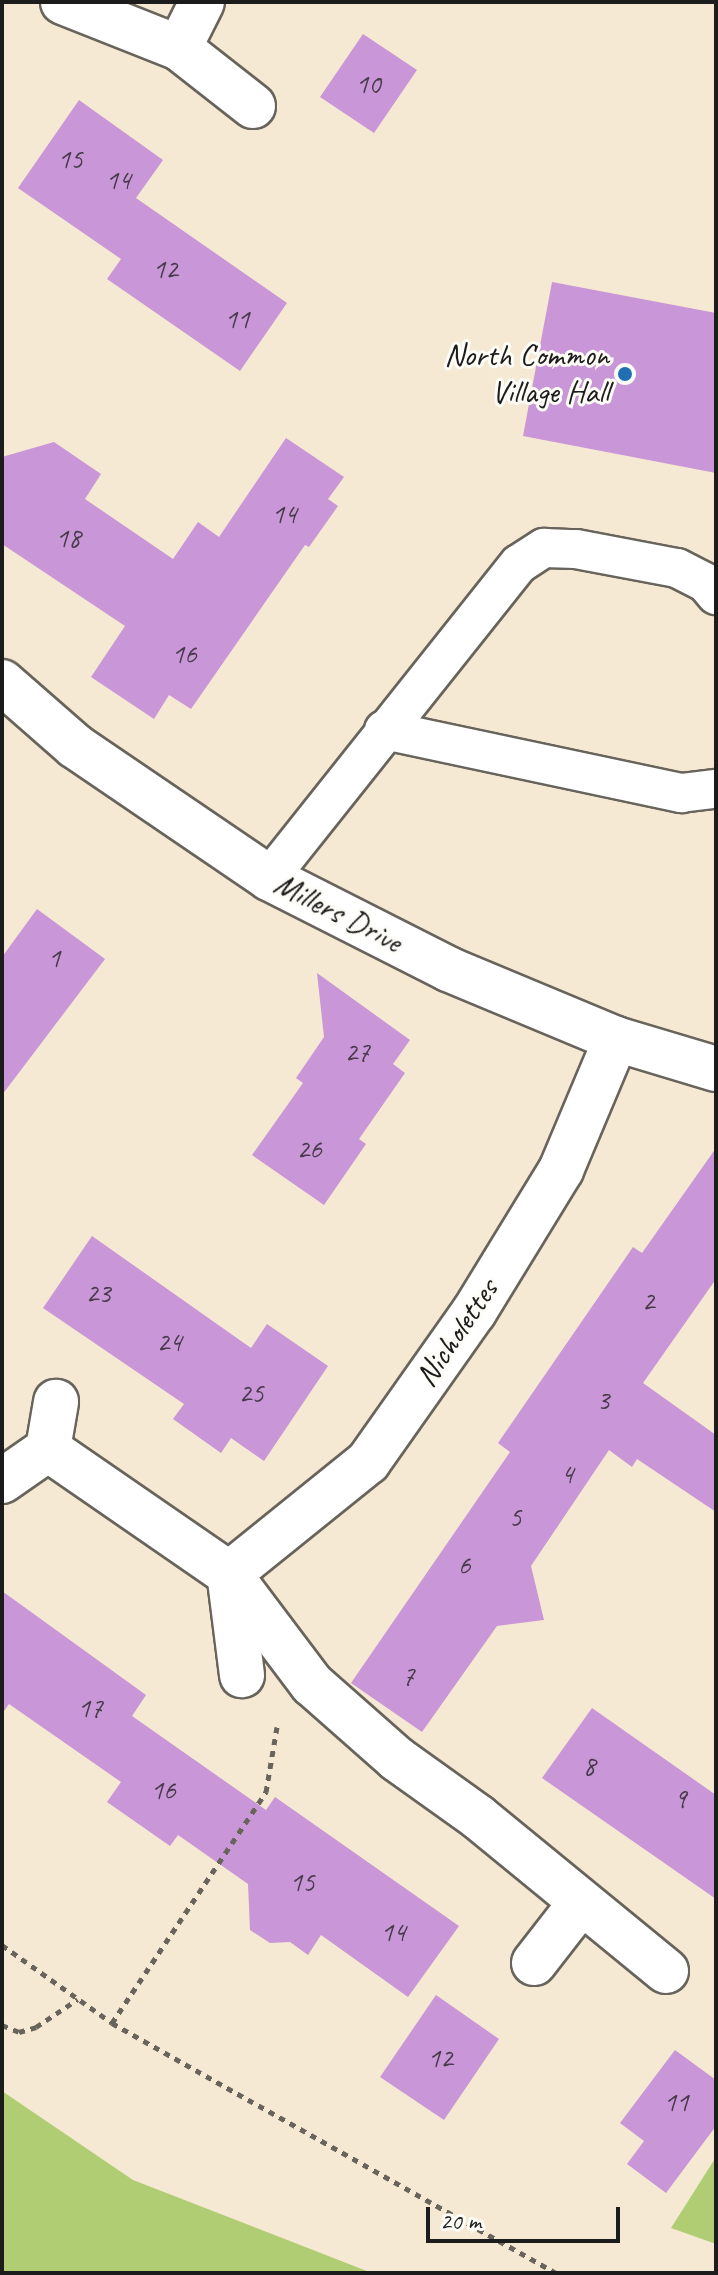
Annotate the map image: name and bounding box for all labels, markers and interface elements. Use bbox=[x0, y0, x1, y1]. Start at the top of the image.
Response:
house number: 10 bbox=[355, 67, 381, 101]
house number: 15 bbox=[57, 142, 83, 176]
house number: 14 bbox=[105, 163, 131, 197]
house number: 12 bbox=[152, 252, 178, 286]
house number: 11 bbox=[224, 302, 250, 336]
place label: North Common Village Hall bbox=[445, 337, 609, 412]
marker: North Common Village Hall bbox=[616, 365, 634, 383]
house number: 14 bbox=[271, 497, 297, 531]
house number: 18 bbox=[55, 521, 81, 555]
house number: 16 bbox=[171, 637, 197, 671]
street label: Millers Drive bbox=[268, 865, 408, 961]
house number: 1 bbox=[48, 941, 60, 975]
house number: 27 bbox=[344, 1035, 370, 1069]
house number: 26 bbox=[296, 1132, 322, 1166]
street label: Nicholettes bbox=[407, 1272, 507, 1394]
house number: 23 bbox=[85, 1276, 111, 1310]
house number: 2 bbox=[642, 1284, 654, 1318]
house number: 24 bbox=[156, 1325, 182, 1359]
house number: 25 bbox=[238, 1376, 264, 1410]
house number: 3 bbox=[597, 1383, 609, 1417]
house number: 4 bbox=[561, 1457, 573, 1491]
house number: 5 bbox=[509, 1500, 521, 1534]
house number: 6 bbox=[458, 1548, 470, 1582]
house number: 7 bbox=[402, 1659, 414, 1693]
house number: 17 bbox=[77, 1691, 103, 1725]
house number: 8 bbox=[583, 1749, 595, 1783]
house number: 16 bbox=[150, 1773, 176, 1807]
house number: 9 bbox=[674, 1782, 686, 1816]
house number: 15 bbox=[289, 1865, 315, 1899]
house number: 14 bbox=[380, 1915, 406, 1949]
house number: 12 bbox=[427, 2041, 453, 2075]
house number: 11 bbox=[663, 2085, 689, 2119]
scale bar bbox=[430, 2191, 624, 2241]
text: 20 m bbox=[440, 2206, 481, 2236]

